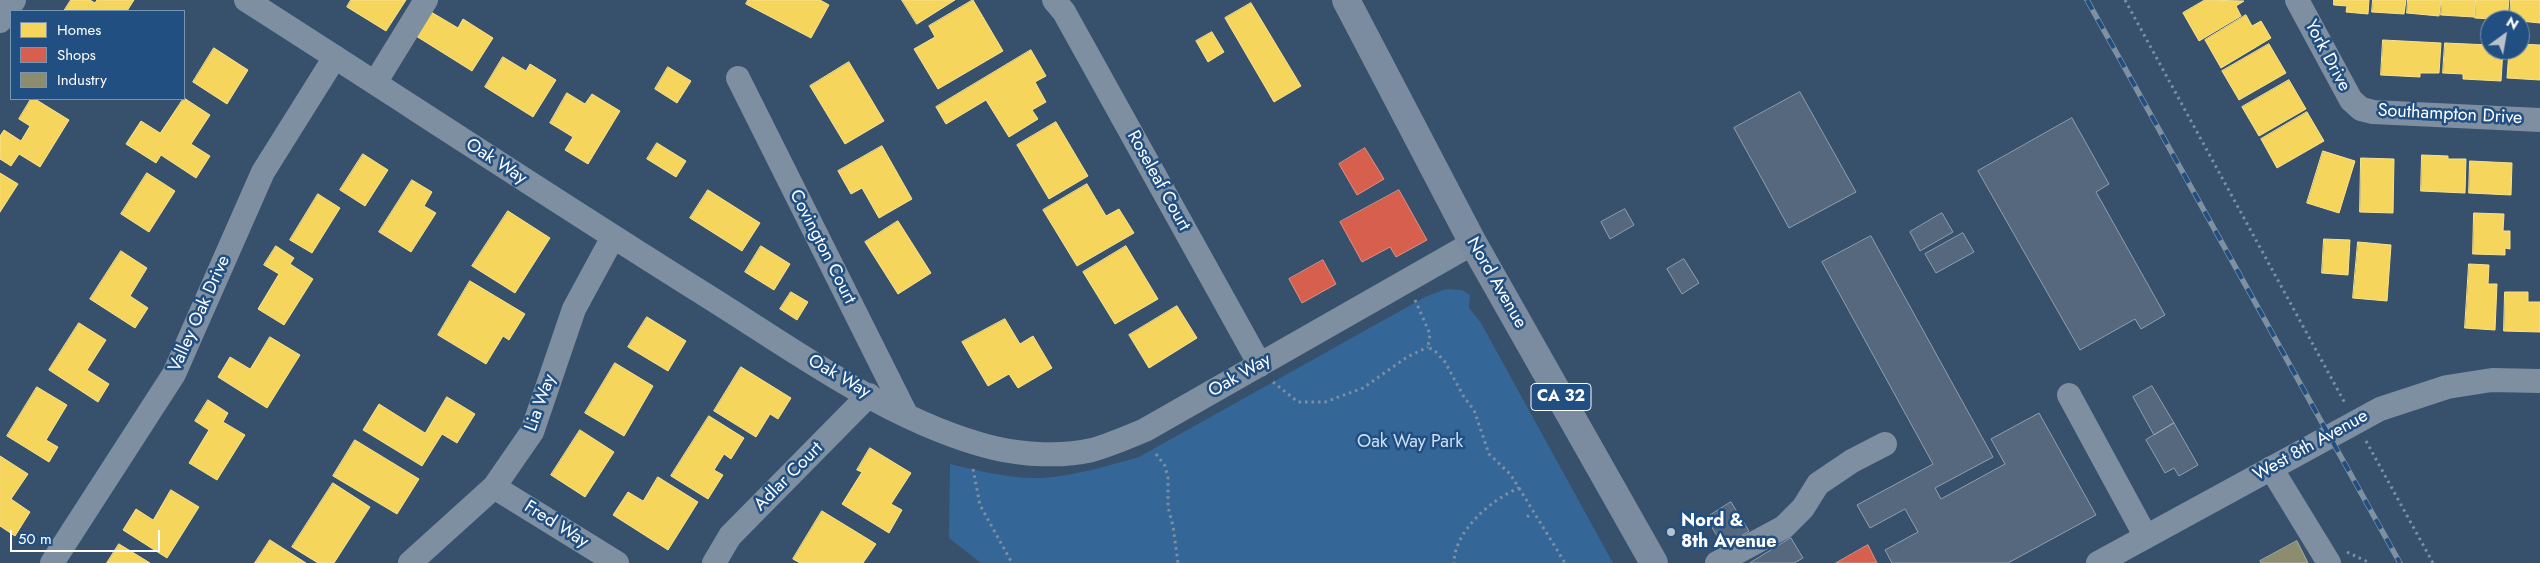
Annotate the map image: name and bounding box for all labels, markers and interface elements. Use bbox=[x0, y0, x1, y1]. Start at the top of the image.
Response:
legend bbox=[10, 10, 185, 100]
north arrow bbox=[2480, 10, 2530, 60]
text: N bbox=[2502, 12, 2522, 35]
street label: York Drive bbox=[2299, 17, 2355, 95]
text: Homes bbox=[57, 19, 101, 41]
text: Shops bbox=[57, 44, 96, 66]
text: Industry bbox=[57, 69, 107, 91]
street label: Southampton Drive bbox=[2377, 100, 2523, 130]
street label: Roseleaf Court bbox=[1122, 127, 1194, 235]
street label: Oak Way bbox=[461, 134, 531, 190]
street label: Covington Court bbox=[784, 186, 860, 308]
street label: Nord Avenue bbox=[1461, 234, 1531, 332]
street label: Valley Oak Drive bbox=[165, 252, 235, 376]
street label: Oak Way bbox=[1205, 349, 1275, 403]
street label: Oak Way bbox=[804, 350, 874, 404]
street label: Lia Way bbox=[521, 371, 561, 435]
road number: CA 32 bbox=[1531, 384, 1591, 411]
street label: West 8th Avenue bbox=[2250, 406, 2372, 486]
park label: Oak Way Park bbox=[1357, 432, 1463, 454]
street label: Adlar Court bbox=[750, 438, 828, 516]
street label: Fred Way bbox=[520, 497, 592, 553]
place label: Nord & 8th Avenue bbox=[1681, 511, 1777, 554]
scale bar bbox=[12, 520, 162, 552]
marker: Nord & 8th Avenue bbox=[1665, 526, 1677, 538]
text: 50 m bbox=[18, 528, 52, 550]

